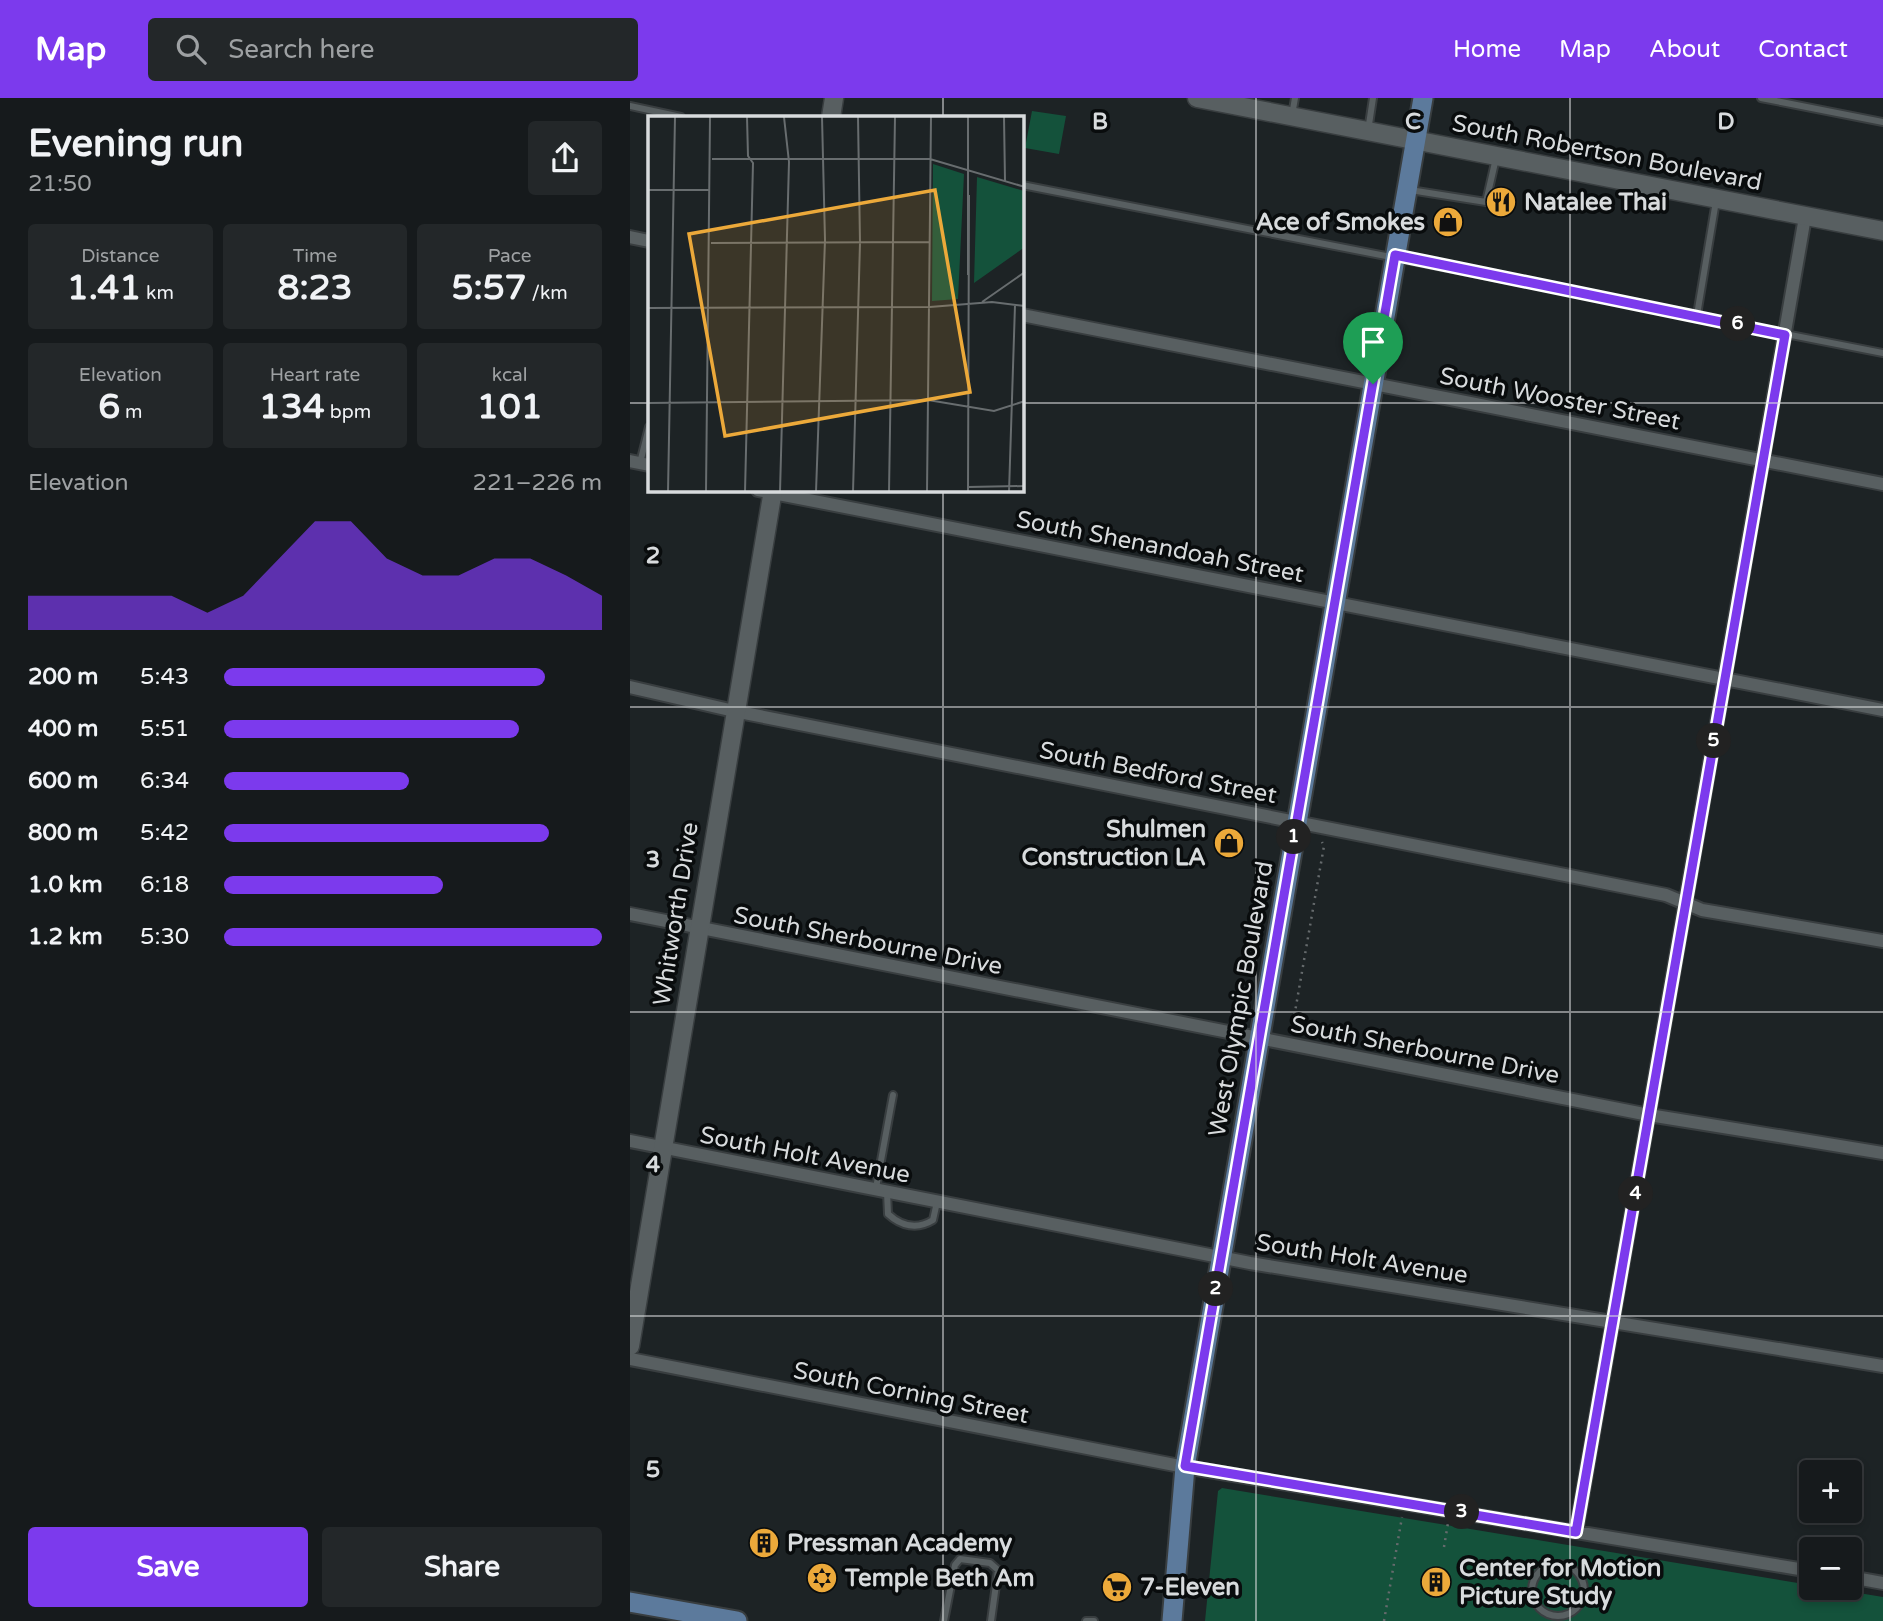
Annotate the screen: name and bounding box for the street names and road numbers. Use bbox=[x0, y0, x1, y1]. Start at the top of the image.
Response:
street label: South Robertson Boulevard bbox=[1450, 109, 1764, 197]
street label: South Wooster Street bbox=[1437, 361, 1683, 437]
street label: South Shenandoah Street bbox=[1014, 505, 1306, 589]
street label: South Bedford Street bbox=[1037, 736, 1279, 810]
street label: Whitworth Drive bbox=[647, 820, 705, 1008]
street label: West Olympic Boulevard bbox=[1202, 859, 1280, 1139]
street label: South Sherbourne Drive bbox=[731, 901, 1005, 981]
street label: South Sherbourne Drive bbox=[1288, 1010, 1562, 1090]
street label: South Holt Avenue bbox=[697, 1120, 913, 1190]
street label: South Holt Avenue bbox=[1254, 1228, 1470, 1290]
street label: South Corning Street bbox=[791, 1356, 1031, 1430]

